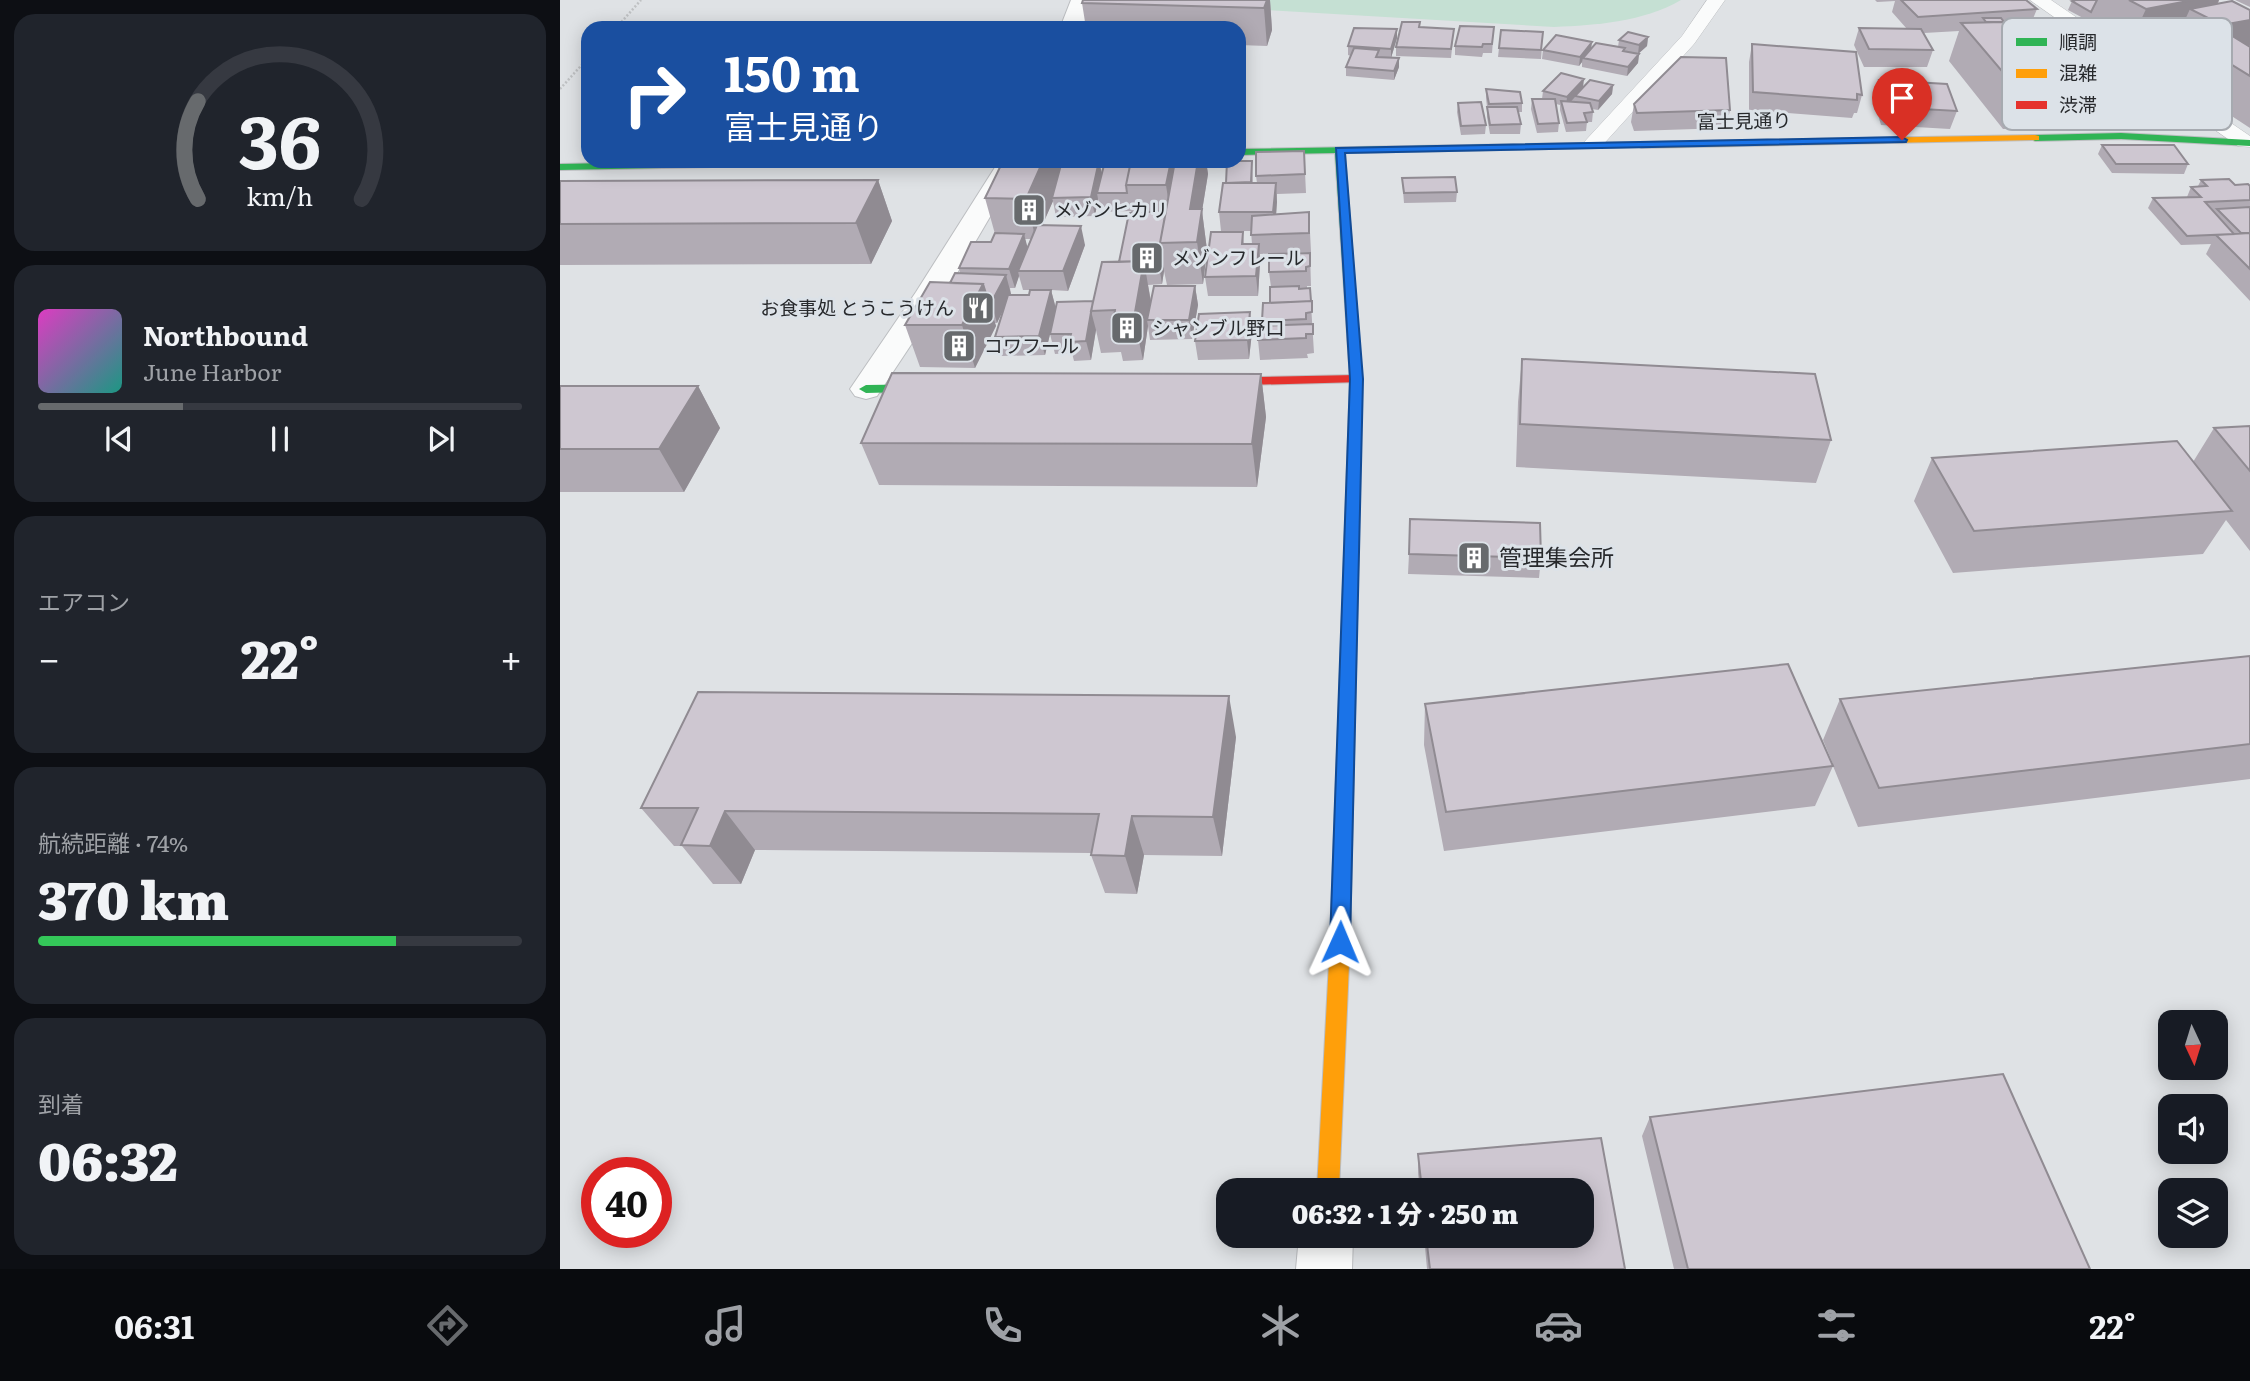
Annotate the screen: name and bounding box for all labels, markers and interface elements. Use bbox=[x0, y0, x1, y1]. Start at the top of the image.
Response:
legend bbox=[2002, 18, 2232, 130]
text: 順調 bbox=[2059, 27, 2097, 55]
text: 150 m bbox=[724, 34, 860, 107]
icon: right bbox=[609, 49, 700, 140]
text: 混雑 bbox=[2059, 58, 2097, 86]
pin bbox=[1872, 68, 1932, 140]
icon: arrive bbox=[1883, 79, 1921, 117]
text: 36 bbox=[238, 83, 322, 191]
text: 渋滞 bbox=[2059, 90, 2097, 118]
text: 富士見通り bbox=[724, 101, 884, 149]
street label: 富士見通り bbox=[1696, 105, 1792, 135]
text: km/h bbox=[247, 176, 313, 213]
building icon: メゾンヒカリ bbox=[1010, 191, 1048, 229]
place label: メゾンヒカリ bbox=[1054, 195, 1168, 223]
building icon: メゾンフレール bbox=[1128, 239, 1166, 277]
place label: メゾンフレール bbox=[1172, 243, 1304, 271]
restaurant icon: お食事処 とうこうけん bbox=[959, 289, 997, 327]
place label: お食事処 とうこうけん bbox=[760, 293, 954, 321]
building icon: シャンブル野口 bbox=[1108, 309, 1146, 347]
place label: シャンブル野口 bbox=[1152, 313, 1284, 341]
text: Northbound bbox=[143, 315, 308, 354]
building icon: コワフール bbox=[940, 327, 978, 365]
place label: コワフール bbox=[984, 331, 1079, 359]
text: June Harbor bbox=[143, 354, 281, 388]
icon: previous bbox=[100, 420, 138, 458]
icon: pause bbox=[261, 420, 299, 458]
icon: next bbox=[422, 420, 460, 458]
building icon: 管理集会所 bbox=[1455, 539, 1493, 577]
place label: 管理集会所 bbox=[1499, 539, 1614, 573]
text: エアコン bbox=[38, 584, 130, 618]
text: 22° bbox=[241, 618, 319, 695]
text: − bbox=[38, 628, 60, 685]
text: + bbox=[500, 628, 522, 685]
text: 航続距離 · 74% bbox=[38, 825, 188, 859]
text: 370 km bbox=[38, 859, 229, 936]
position arrow bbox=[1303, 905, 1377, 979]
north arrow bbox=[2158, 1010, 2228, 1080]
map controls bbox=[2158, 1010, 2228, 1248]
text: 到着 bbox=[38, 1086, 84, 1120]
button: sound bbox=[2158, 1094, 2228, 1164]
text: 06:32 bbox=[38, 1120, 178, 1197]
speed limit sign: 40 bbox=[581, 1157, 672, 1248]
button: layers bbox=[2158, 1178, 2228, 1248]
text: 06:32 · 1 分 · 250 m bbox=[1292, 1193, 1518, 1232]
text: 06:31 bbox=[114, 1301, 194, 1349]
icon: directions bbox=[423, 1301, 472, 1350]
icon: music bbox=[701, 1301, 750, 1350]
icon: phone bbox=[978, 1301, 1027, 1350]
icon: climate bbox=[1256, 1301, 1305, 1350]
icon: car bbox=[1534, 1301, 1583, 1350]
icon: filters bbox=[1812, 1301, 1861, 1350]
text: 22° bbox=[2089, 1301, 2136, 1349]

